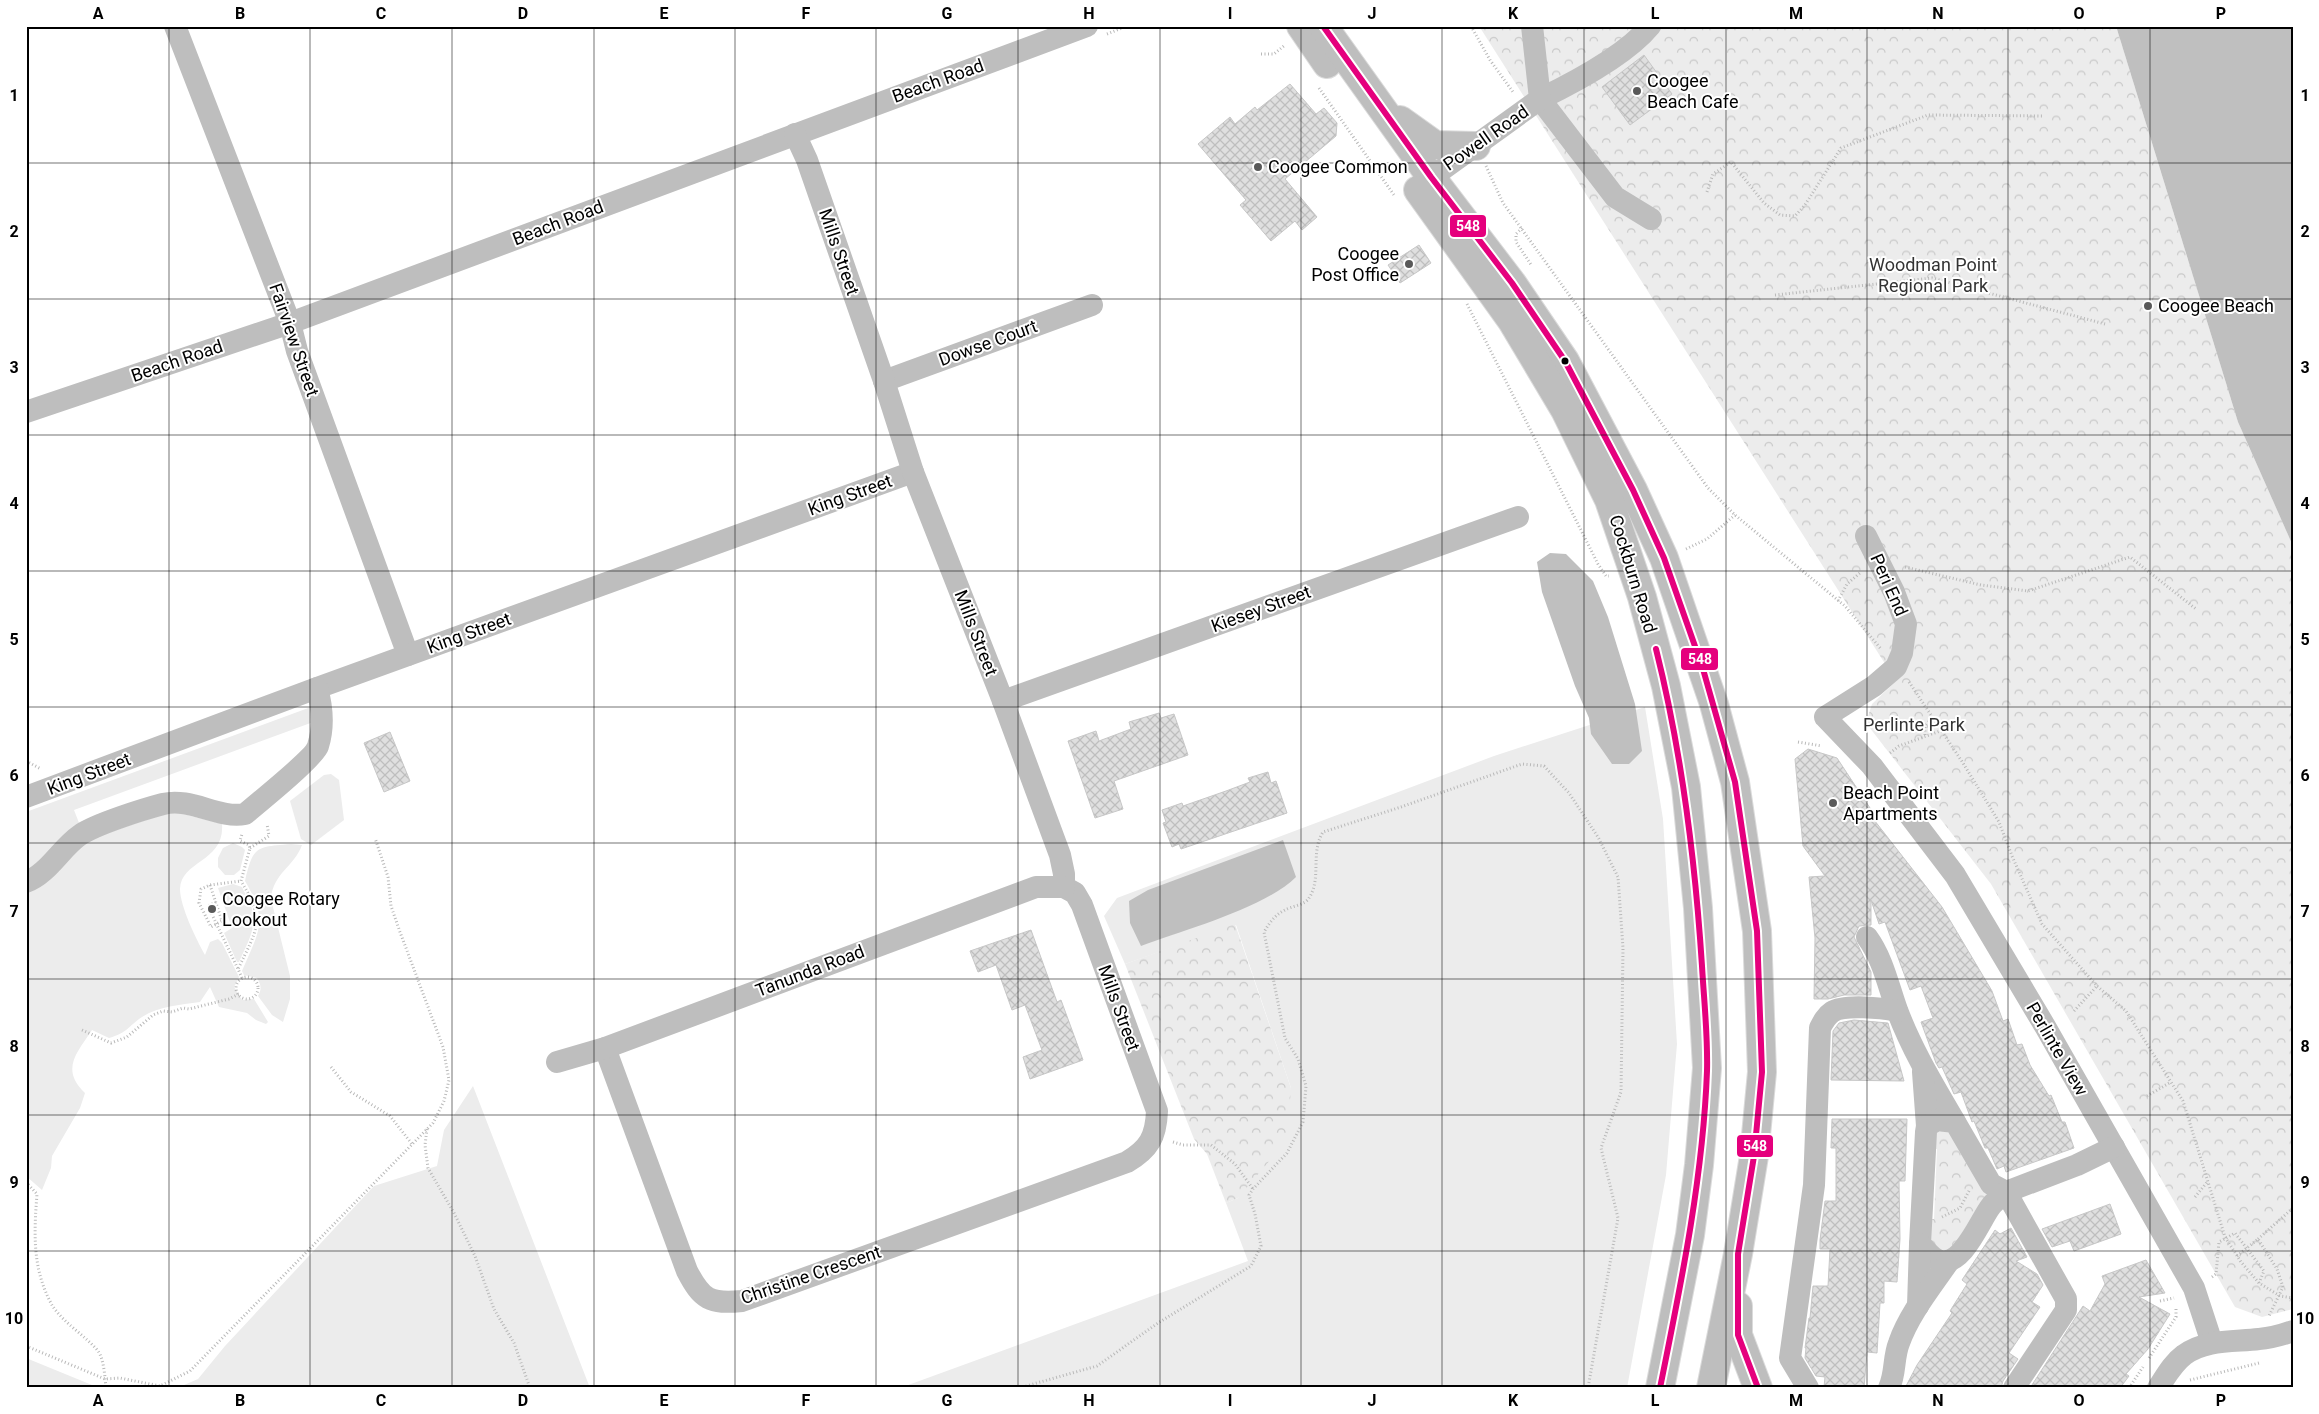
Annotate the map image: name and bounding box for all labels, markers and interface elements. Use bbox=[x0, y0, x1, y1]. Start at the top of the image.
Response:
text: A bbox=[93, 4, 104, 23]
text: B bbox=[235, 4, 245, 23]
text: C bbox=[376, 4, 386, 23]
text: D bbox=[518, 4, 528, 23]
text: E bbox=[660, 4, 669, 23]
text: F bbox=[802, 4, 811, 23]
text: G bbox=[942, 4, 953, 23]
text: H bbox=[1083, 4, 1095, 23]
text: I bbox=[1228, 4, 1232, 23]
text: J bbox=[1368, 4, 1376, 23]
text: K bbox=[1508, 4, 1519, 23]
text: L bbox=[1651, 4, 1660, 23]
text: M bbox=[1789, 4, 1803, 23]
text: N bbox=[1932, 4, 1944, 23]
text: O bbox=[2073, 4, 2085, 23]
text: P bbox=[2216, 4, 2226, 23]
street label: Beach Road bbox=[889, 54, 986, 107]
place label: Coogee Beach Cafe bbox=[1647, 70, 1738, 112]
marker: Coogee Beach Cafe bbox=[1631, 85, 1643, 97]
text: 1 bbox=[9, 86, 19, 105]
text: 1 bbox=[2300, 86, 2310, 105]
street label: Powell Road bbox=[1439, 101, 1532, 175]
place label: Coogee Common bbox=[1268, 156, 1408, 177]
marker: Coogee Common bbox=[1252, 161, 1264, 173]
street label: Beach Road bbox=[509, 196, 606, 249]
street label: Mills Street bbox=[815, 206, 864, 298]
line badge: 548 bbox=[1449, 214, 1487, 238]
text: 548 bbox=[1456, 218, 1480, 234]
text: 2 bbox=[9, 222, 19, 241]
text: 2 bbox=[2300, 222, 2310, 241]
place label: Coogee Post Office bbox=[1311, 243, 1399, 285]
park label: Woodman Point Regional Park bbox=[1869, 254, 1997, 296]
marker: Coogee Post Office bbox=[1403, 258, 1415, 270]
street label: Fairview Street bbox=[265, 281, 324, 399]
place label: Coogee Beach bbox=[2158, 295, 2274, 316]
marker: Coogee Beach bbox=[2142, 300, 2154, 312]
street label: Dowse Court bbox=[936, 315, 1040, 370]
street label: Beach Road bbox=[128, 335, 225, 386]
unlabelled marker bbox=[1560, 356, 1570, 366]
text: 3 bbox=[9, 358, 19, 377]
text: 3 bbox=[2300, 358, 2310, 377]
street label: King Street bbox=[805, 470, 895, 519]
text: 4 bbox=[9, 494, 19, 513]
text: 4 bbox=[2300, 494, 2310, 513]
street label: Cockburn Road bbox=[1606, 512, 1661, 635]
street label: Peri End bbox=[1866, 550, 1912, 619]
street label: Kiesey Street bbox=[1208, 581, 1314, 636]
street label: Mills Street bbox=[951, 587, 1002, 679]
street label: King Street bbox=[424, 608, 514, 657]
text: 5 bbox=[9, 630, 19, 649]
text: 5 bbox=[2300, 630, 2310, 649]
line badge: 548 bbox=[1680, 647, 1719, 671]
text: 548 bbox=[1688, 651, 1712, 667]
park label: Perlinte Park bbox=[1863, 714, 1966, 735]
street label: King Street bbox=[44, 748, 134, 799]
text: 6 bbox=[9, 766, 19, 785]
text: 6 bbox=[2300, 766, 2310, 785]
place label: Beach Point Apartments bbox=[1843, 782, 1939, 824]
marker: Beach Point Apartments bbox=[1827, 797, 1839, 809]
place label: Coogee Rotary Lookout bbox=[222, 888, 340, 930]
text: 7 bbox=[9, 902, 19, 921]
text: 7 bbox=[2300, 902, 2310, 921]
marker: Coogee Rotary Lookout bbox=[206, 903, 218, 915]
street label: Tanunda Road bbox=[752, 940, 867, 1001]
street label: Mills Street bbox=[1094, 962, 1145, 1054]
street label: Perlinte View bbox=[2022, 998, 2093, 1100]
text: 8 bbox=[9, 1037, 19, 1056]
text: 8 bbox=[2300, 1037, 2310, 1056]
line badge: 548 bbox=[1736, 1134, 1774, 1158]
text: 548 bbox=[1743, 1138, 1767, 1154]
text: 9 bbox=[9, 1173, 19, 1192]
text: 9 bbox=[2300, 1173, 2310, 1192]
street label: Christine Crescent bbox=[738, 1241, 884, 1308]
text: 10 bbox=[5, 1309, 23, 1328]
text: 10 bbox=[2296, 1309, 2314, 1328]
text: A bbox=[93, 1391, 104, 1410]
text: B bbox=[235, 1391, 245, 1410]
text: C bbox=[376, 1391, 386, 1410]
text: D bbox=[518, 1391, 528, 1410]
text: E bbox=[660, 1391, 669, 1410]
text: F bbox=[802, 1391, 811, 1410]
text: G bbox=[942, 1391, 953, 1410]
text: H bbox=[1083, 1391, 1095, 1410]
text: I bbox=[1228, 1391, 1232, 1410]
text: J bbox=[1368, 1391, 1376, 1410]
text: K bbox=[1508, 1391, 1519, 1410]
text: L bbox=[1651, 1391, 1660, 1410]
text: M bbox=[1789, 1391, 1803, 1410]
text: N bbox=[1932, 1391, 1944, 1410]
text: O bbox=[2073, 1391, 2085, 1410]
text: P bbox=[2216, 1391, 2226, 1410]

